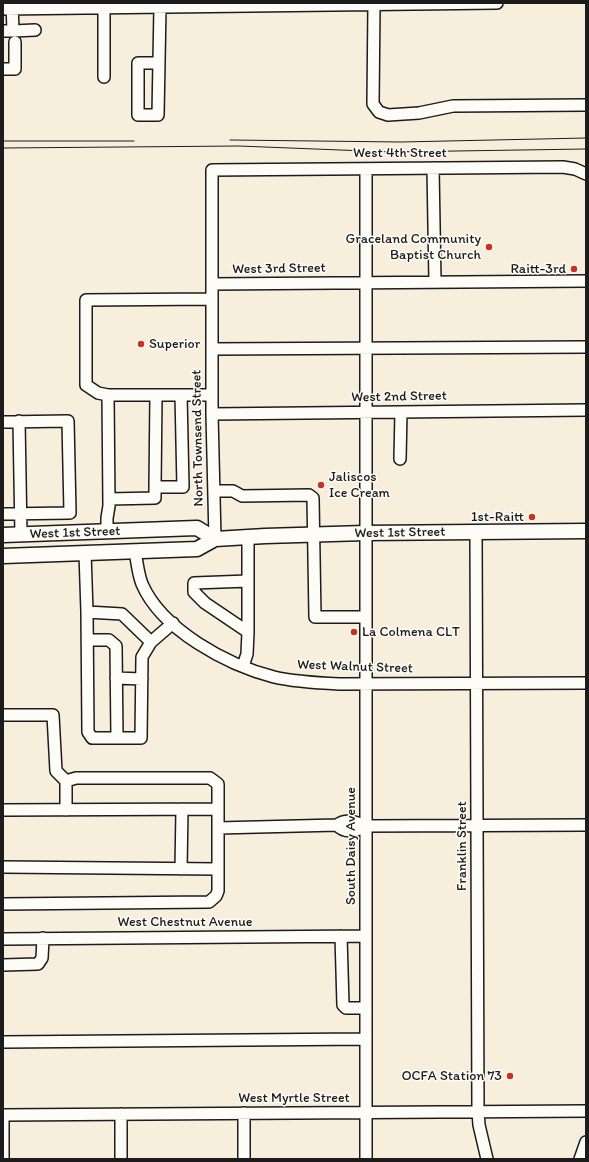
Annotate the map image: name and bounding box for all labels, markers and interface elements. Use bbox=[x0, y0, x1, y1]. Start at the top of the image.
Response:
street label: West 4th Street bbox=[353, 145, 447, 161]
place label: Graceland Community Baptist Church bbox=[346, 231, 481, 264]
marker: Graceland Community Baptist Church bbox=[484, 242, 494, 252]
street label: West 3rd Street bbox=[232, 260, 326, 278]
place label: Raitt-3rd bbox=[510, 261, 566, 277]
marker: Raitt-3rd bbox=[569, 264, 579, 274]
place label: Superior bbox=[149, 336, 200, 352]
marker: Superior bbox=[136, 339, 146, 349]
street label: North Townsend Street bbox=[188, 369, 208, 507]
street label: West 2nd Street bbox=[351, 388, 447, 406]
place label: Jaliscos Ice Cream bbox=[329, 469, 390, 502]
marker: Jaliscos Ice Cream bbox=[316, 480, 326, 490]
place label: 1st-Raitt bbox=[471, 509, 524, 525]
marker: 1st-Raitt bbox=[527, 512, 537, 522]
street label: West 1st Street bbox=[29, 523, 121, 543]
street label: West 1st Street bbox=[354, 524, 446, 542]
place label: La Colmena CLT bbox=[362, 624, 460, 640]
marker: La Colmena CLT bbox=[349, 627, 359, 637]
street label: West Walnut Street bbox=[297, 657, 413, 677]
street label: South Daisy Avenue bbox=[343, 787, 359, 905]
street label: Franklin Street bbox=[454, 801, 470, 891]
street label: West Chestnut Avenue bbox=[117, 914, 253, 930]
place label: OCFA Station 73 bbox=[401, 1068, 502, 1084]
marker: OCFA Station 73 bbox=[505, 1071, 515, 1081]
street label: West Myrtle Street bbox=[238, 1090, 350, 1106]

